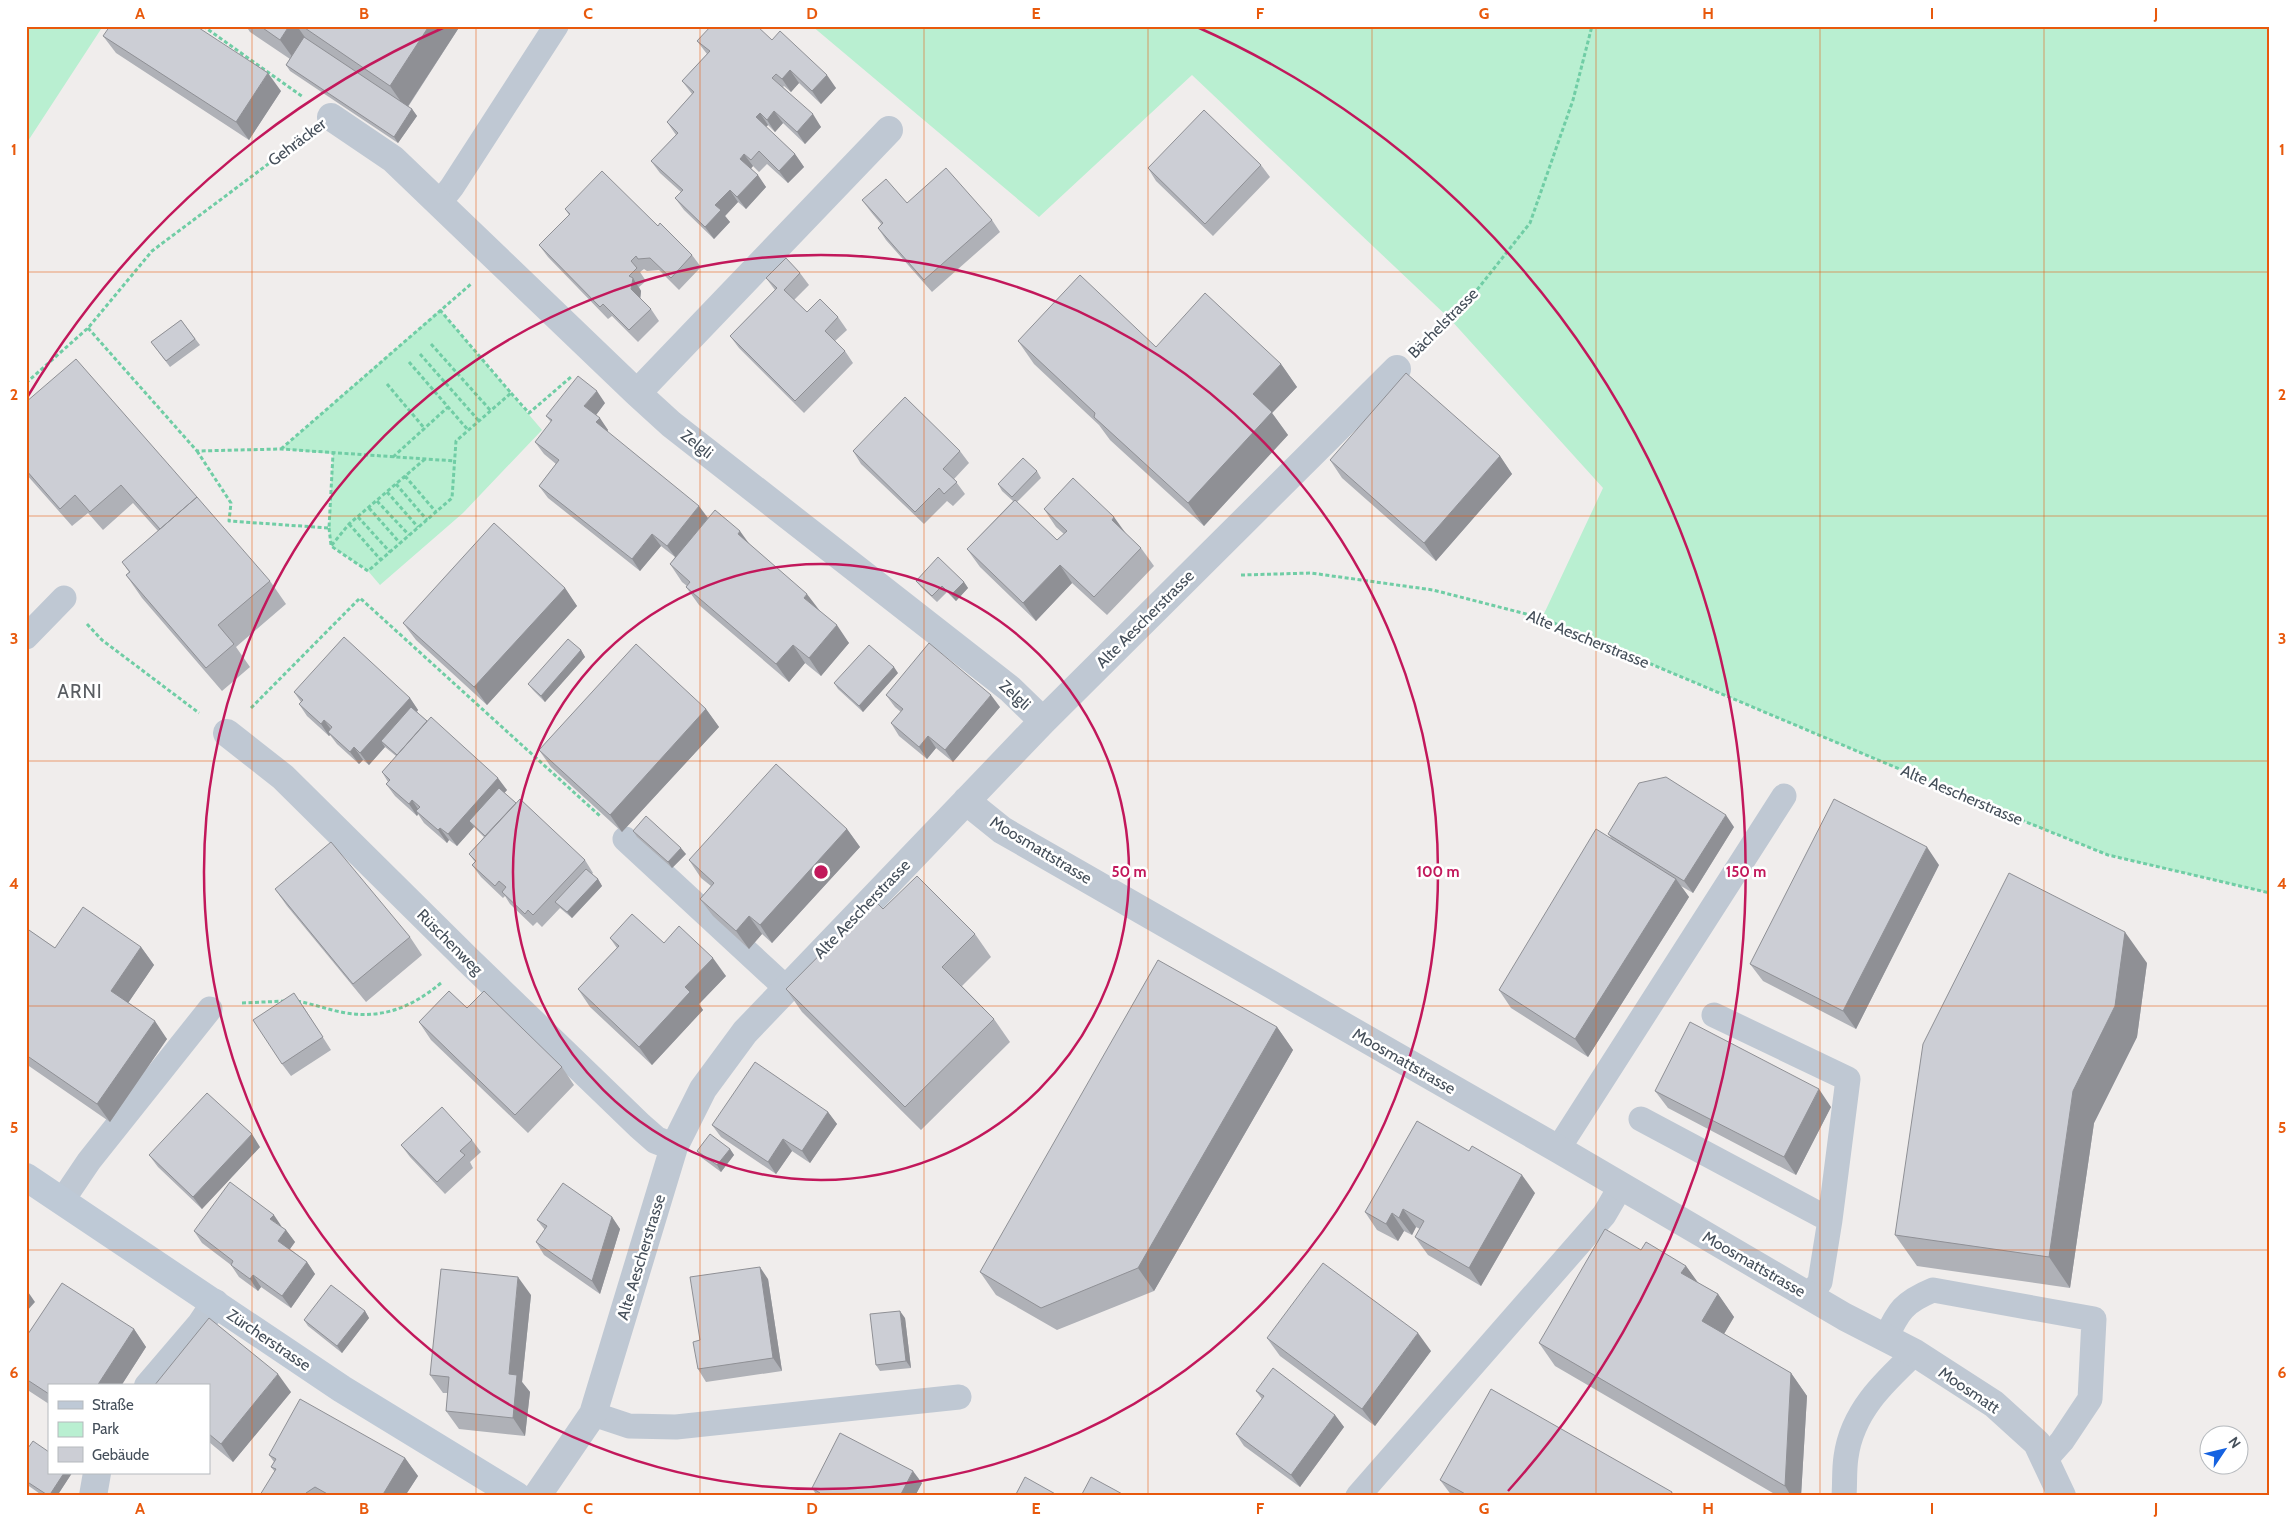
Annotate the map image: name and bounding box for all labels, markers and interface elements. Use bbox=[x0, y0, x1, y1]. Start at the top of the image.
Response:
text: A bbox=[135, 4, 145, 23]
text: B bbox=[359, 4, 369, 23]
text: C bbox=[583, 4, 593, 23]
text: D bbox=[806, 4, 818, 23]
text: E bbox=[1031, 4, 1041, 23]
text: F bbox=[1256, 4, 1265, 23]
text: G bbox=[1479, 4, 1489, 23]
text: H bbox=[1702, 4, 1714, 23]
text: I bbox=[1930, 4, 1934, 23]
text: J bbox=[2153, 4, 2158, 23]
street label: Gehräcker bbox=[264, 114, 330, 170]
text: 1 bbox=[11, 140, 17, 159]
text: 1 bbox=[2279, 140, 2285, 159]
street label: Bächelstrasse bbox=[1404, 284, 1482, 362]
text: 2 bbox=[10, 385, 18, 404]
text: 2 bbox=[2278, 385, 2286, 404]
street label: Zelgli bbox=[677, 426, 717, 462]
street label: Alte Aescherstrasse bbox=[1092, 566, 1198, 672]
street label: Alte Aescherstrasse bbox=[1524, 606, 1652, 672]
text: 3 bbox=[10, 629, 18, 648]
text: 3 bbox=[2278, 629, 2286, 648]
street label: Zelgli bbox=[995, 676, 1035, 714]
district label: ARNI bbox=[57, 680, 103, 703]
street label: Alte Aescherstrasse bbox=[1898, 761, 2026, 829]
street label: Moosmattstrasse bbox=[987, 812, 1095, 888]
street label: Alte Aescherstrasse bbox=[810, 856, 914, 962]
centre of rings bbox=[812, 863, 830, 881]
text: 50 m bbox=[1111, 863, 1147, 881]
text: 100 m bbox=[1416, 863, 1460, 881]
text: 150 m bbox=[1726, 863, 1766, 881]
text: 4 bbox=[9, 874, 19, 893]
text: 4 bbox=[2277, 874, 2287, 893]
street label: Rüschenweg bbox=[413, 905, 488, 980]
street label: Moosmattstrasse bbox=[1349, 1024, 1459, 1098]
text: 5 bbox=[10, 1118, 18, 1137]
text: 5 bbox=[2278, 1118, 2286, 1137]
street label: Alte Aescherstrasse bbox=[613, 1192, 669, 1322]
street label: Moosmattstrasse bbox=[1699, 1227, 1809, 1301]
street label: Zürcherstrasse bbox=[224, 1305, 314, 1375]
text: 6 bbox=[10, 1363, 19, 1382]
street label: Moosmatt bbox=[1935, 1363, 2004, 1418]
text: 6 bbox=[2278, 1363, 2287, 1382]
legend bbox=[48, 1384, 210, 1474]
text: Straße bbox=[92, 1396, 134, 1414]
text: Park bbox=[92, 1420, 119, 1438]
north arrow bbox=[2198, 1424, 2248, 1474]
text: N bbox=[2224, 1433, 2245, 1452]
text: Gebäude bbox=[92, 1446, 149, 1464]
text: A bbox=[135, 1499, 145, 1518]
text: B bbox=[359, 1499, 369, 1518]
text: C bbox=[583, 1499, 593, 1518]
text: D bbox=[806, 1499, 818, 1518]
text: E bbox=[1031, 1499, 1041, 1518]
text: F bbox=[1256, 1499, 1265, 1518]
text: G bbox=[1479, 1499, 1489, 1518]
text: H bbox=[1702, 1499, 1714, 1518]
text: I bbox=[1930, 1499, 1934, 1518]
text: J bbox=[2153, 1499, 2158, 1518]

